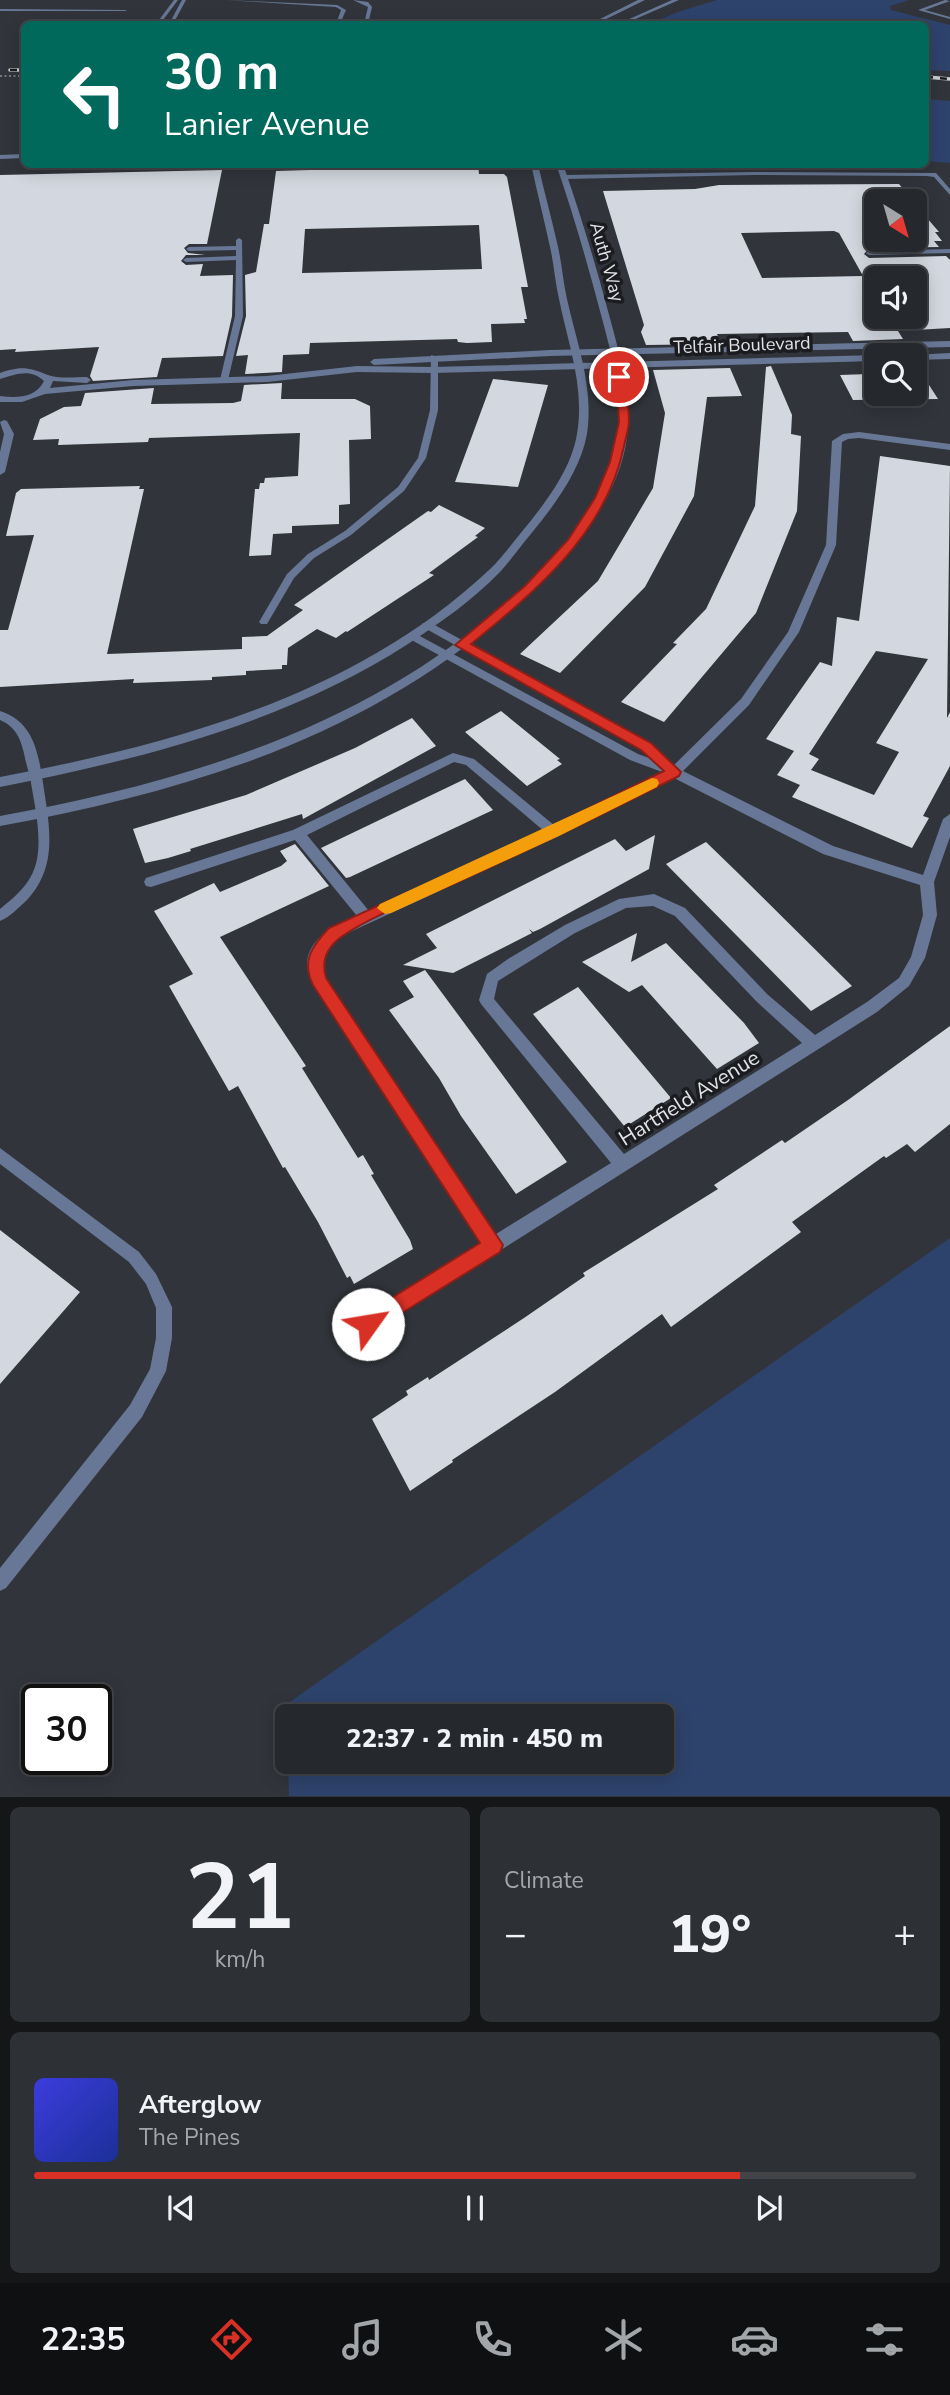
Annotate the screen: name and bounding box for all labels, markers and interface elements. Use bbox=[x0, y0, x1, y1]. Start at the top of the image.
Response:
text: 30 m bbox=[164, 39, 279, 106]
icon: left bbox=[49, 49, 140, 140]
text: Lanier Avenue bbox=[164, 103, 370, 146]
north arrow bbox=[864, 189, 928, 252]
map controls bbox=[864, 189, 927, 406]
street label: Auth Way bbox=[584, 219, 630, 305]
button: sound bbox=[864, 266, 927, 329]
street label: Telfair Boulevard bbox=[673, 331, 811, 359]
button: search bbox=[864, 343, 927, 406]
pin bbox=[589, 347, 649, 407]
icon: arrive bbox=[600, 358, 638, 396]
street label: Hartfield Avenue bbox=[613, 1044, 765, 1152]
position arrow bbox=[331, 1287, 405, 1361]
speed limit sign: 30 bbox=[21, 1684, 112, 1775]
text: 22:37 · 2 min · 450 m bbox=[346, 1721, 603, 1756]
text: 21 bbox=[185, 1836, 295, 1960]
text: Climate bbox=[504, 1865, 584, 1896]
text: 19° bbox=[669, 1899, 751, 1970]
text: − bbox=[504, 1909, 527, 1960]
text: + bbox=[893, 1909, 916, 1960]
text: km/h bbox=[215, 1944, 265, 1975]
text: Afterglow bbox=[139, 2087, 262, 2122]
text: The Pines bbox=[139, 2122, 240, 2153]
icon: previous bbox=[162, 2189, 200, 2227]
icon: pause bbox=[456, 2189, 494, 2227]
icon: next bbox=[750, 2189, 788, 2227]
icon: directions bbox=[207, 2315, 256, 2364]
icon: music bbox=[338, 2315, 387, 2364]
icon: phone bbox=[468, 2315, 517, 2364]
icon: climate bbox=[599, 2315, 648, 2364]
icon: car bbox=[730, 2315, 779, 2364]
icon: filters bbox=[860, 2315, 909, 2364]
text: 22:35 bbox=[41, 2318, 126, 2361]

